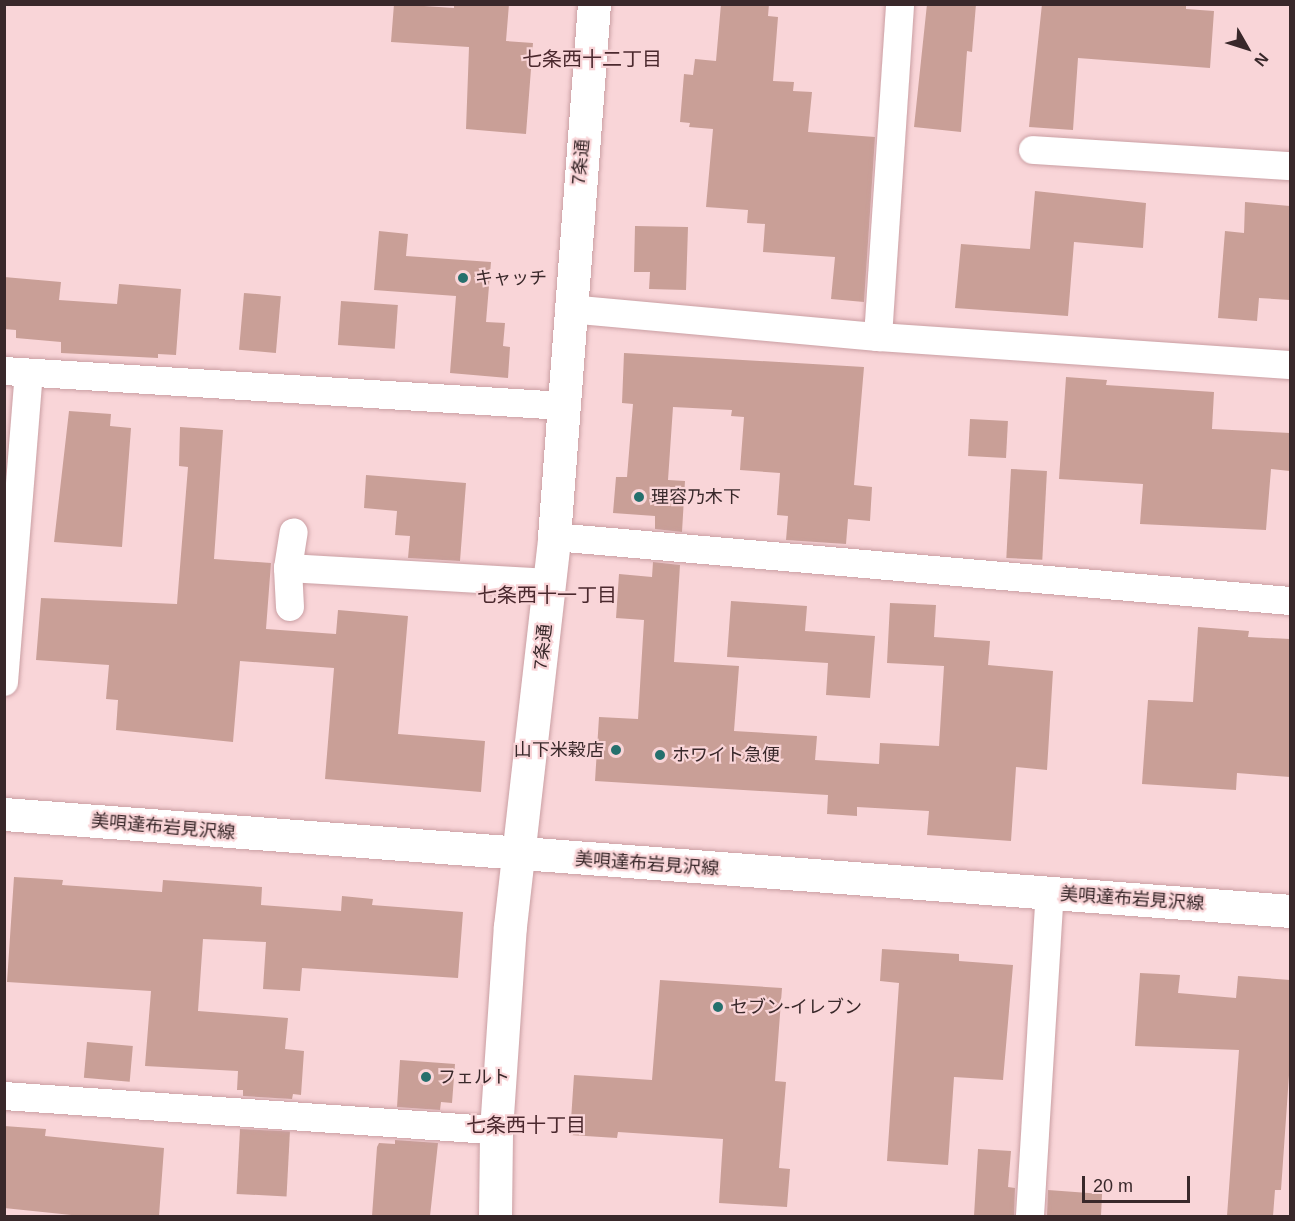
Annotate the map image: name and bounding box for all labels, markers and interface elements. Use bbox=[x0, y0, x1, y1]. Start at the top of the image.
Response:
north arrow bbox=[1217, 18, 1277, 78]
district label: 七条西十二丁目 bbox=[522, 47, 662, 71]
text: N bbox=[1251, 50, 1272, 69]
street label: 7条通 bbox=[568, 138, 594, 186]
place label: キャッチ bbox=[475, 267, 547, 289]
marker: キャッチ bbox=[456, 271, 470, 285]
place label: 理容乃木下 bbox=[651, 486, 741, 508]
marker: 理容乃木下 bbox=[632, 490, 646, 504]
district label: 七条西十一丁目 bbox=[477, 583, 617, 607]
street label: 7条通 bbox=[530, 623, 556, 671]
place label: 山下米穀店 bbox=[514, 739, 604, 761]
marker: 山下米穀店 bbox=[609, 743, 623, 757]
place label: ホワイト急便 bbox=[672, 744, 780, 766]
marker: ホワイト急便 bbox=[653, 748, 667, 762]
street label: 美唄達布岩見沢線 bbox=[90, 810, 236, 844]
street label: 美唄達布岩見沢線 bbox=[574, 848, 720, 880]
street label: 美唄達布岩見沢線 bbox=[1059, 883, 1205, 915]
place label: セブン-イレブン bbox=[730, 996, 862, 1018]
marker: セブン-イレブン bbox=[711, 1000, 725, 1014]
place label: フェルト bbox=[438, 1066, 510, 1088]
marker: フェルト bbox=[419, 1070, 433, 1084]
district label: 七条西十丁目 bbox=[466, 1113, 586, 1137]
scale bar bbox=[1085, 1164, 1193, 1202]
text: 20 m bbox=[1093, 1176, 1133, 1196]

